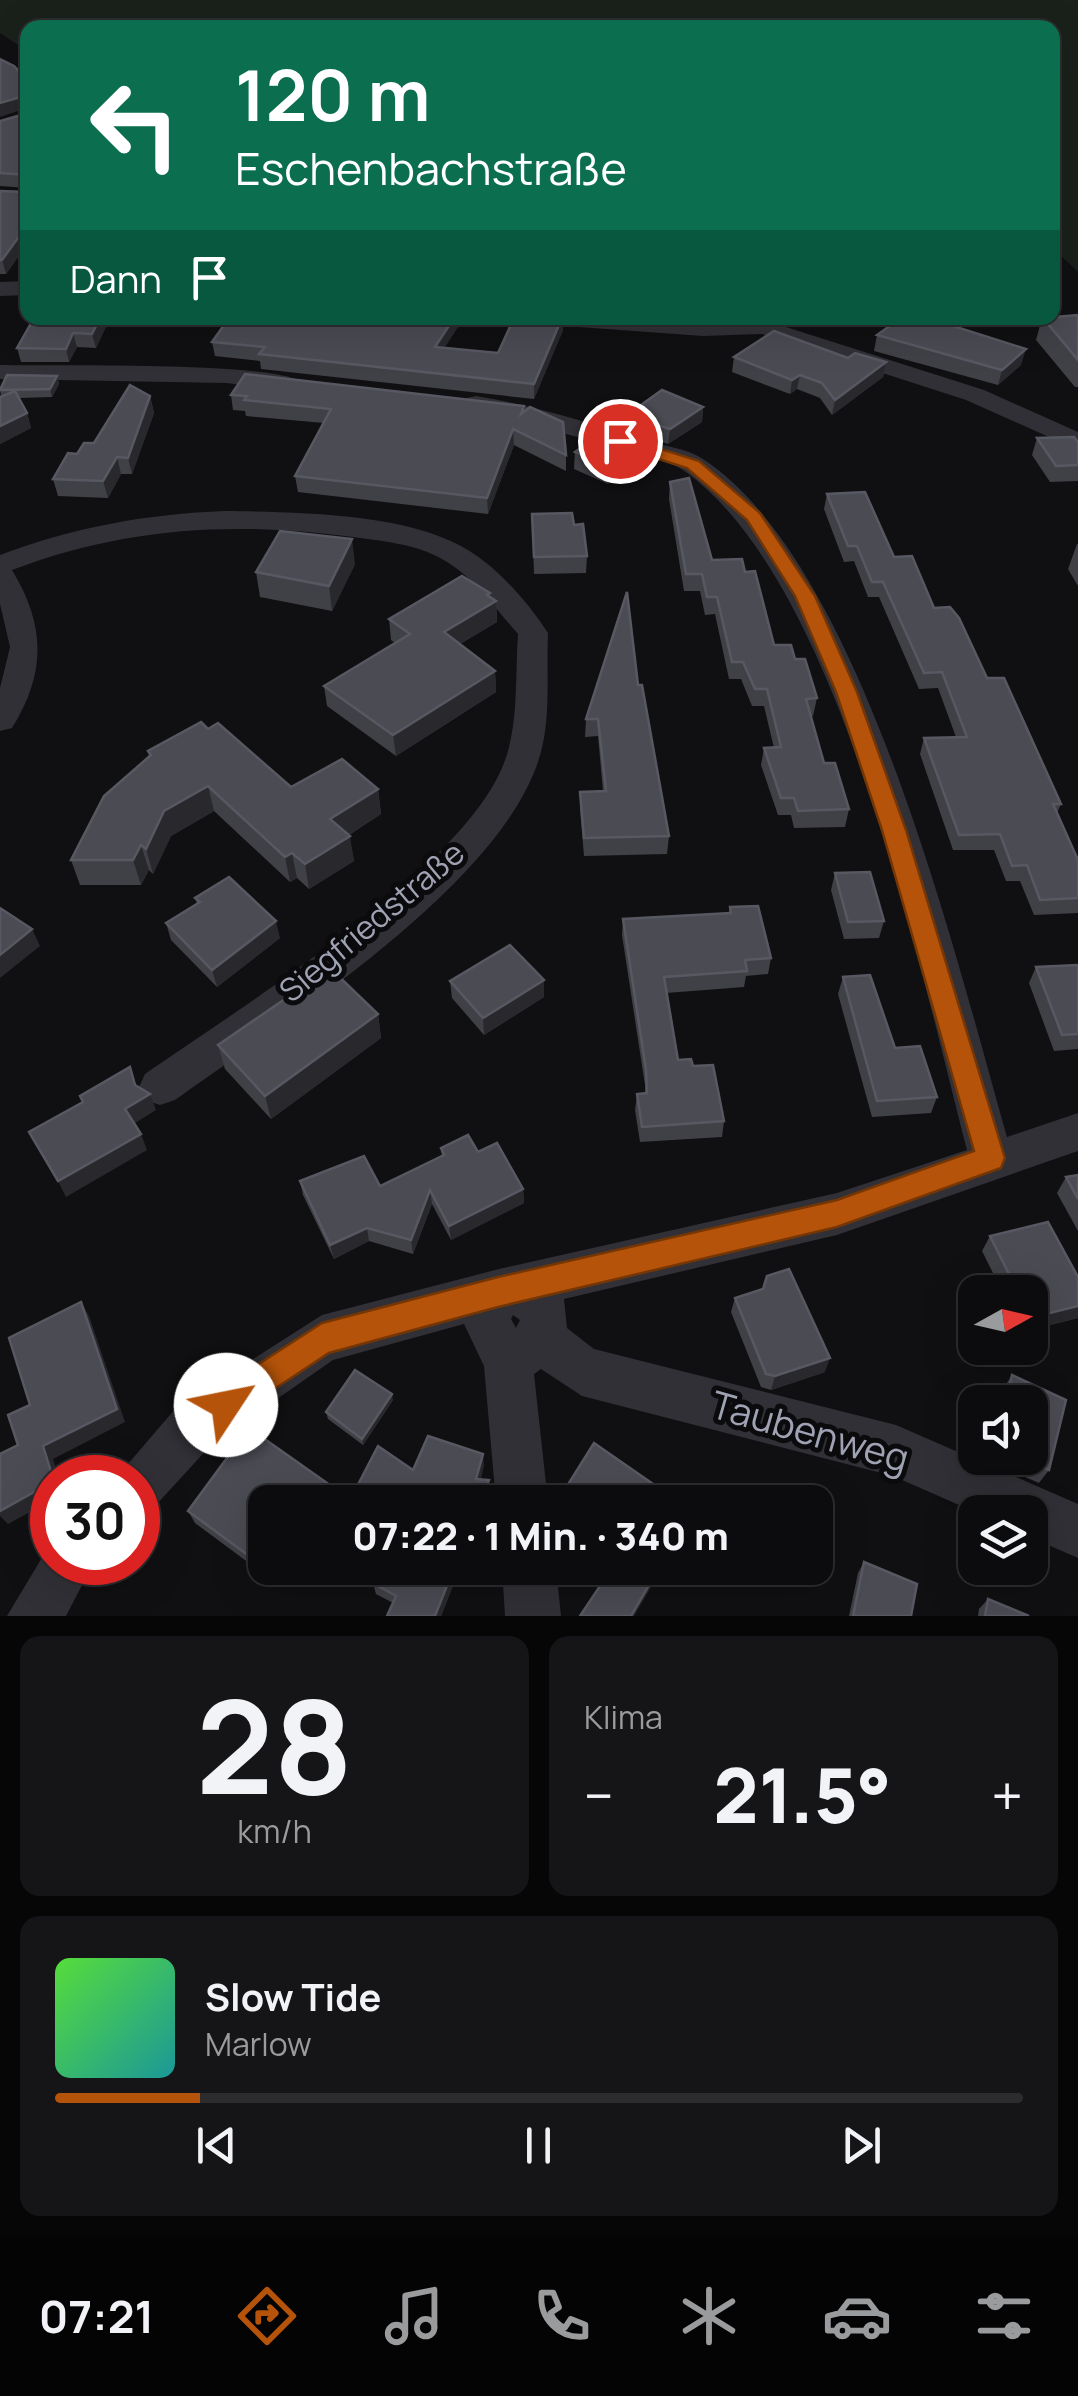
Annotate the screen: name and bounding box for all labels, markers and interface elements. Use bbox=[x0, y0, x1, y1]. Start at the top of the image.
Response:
text: 120 m bbox=[235, 46, 430, 142]
icon: left bbox=[70, 60, 200, 190]
text: Eschenbachstraße bbox=[235, 137, 627, 199]
icon: arrive bbox=[182, 250, 237, 305]
text: Dann bbox=[70, 252, 162, 304]
pin bbox=[578, 399, 663, 484]
icon: arrive bbox=[593, 414, 648, 469]
street label: Siegfriedstraße bbox=[269, 831, 473, 1012]
north arrow bbox=[958, 1275, 1048, 1365]
map controls bbox=[958, 1275, 1048, 1585]
position arrow bbox=[174, 1353, 278, 1457]
street label: Taubenweg bbox=[706, 1377, 916, 1483]
button: sound bbox=[958, 1385, 1048, 1475]
speed limit sign: 30 bbox=[30, 1455, 160, 1585]
button: layers bbox=[958, 1495, 1048, 1585]
text: 07:22 · 1 Min. · 340 m bbox=[352, 1509, 729, 1561]
text: 28 bbox=[196, 1655, 353, 1833]
text: Klima bbox=[584, 1695, 663, 1739]
text: 21.5° bbox=[713, 1743, 892, 1846]
text: − bbox=[584, 1757, 614, 1833]
text: + bbox=[991, 1757, 1023, 1833]
text: km/h bbox=[237, 1809, 312, 1853]
text: Slow Tide bbox=[205, 1970, 382, 2022]
text: Marlow bbox=[205, 2022, 312, 2066]
icon: previous bbox=[189, 2118, 244, 2173]
icon: pause bbox=[511, 2118, 566, 2173]
icon: next bbox=[834, 2118, 889, 2173]
icon: directions bbox=[232, 2281, 302, 2351]
icon: music bbox=[379, 2281, 449, 2351]
icon: phone bbox=[527, 2281, 597, 2351]
icon: climate bbox=[674, 2281, 744, 2351]
icon: car bbox=[822, 2281, 892, 2351]
icon: filters bbox=[969, 2281, 1039, 2351]
text: 07:21 bbox=[39, 2285, 154, 2347]

